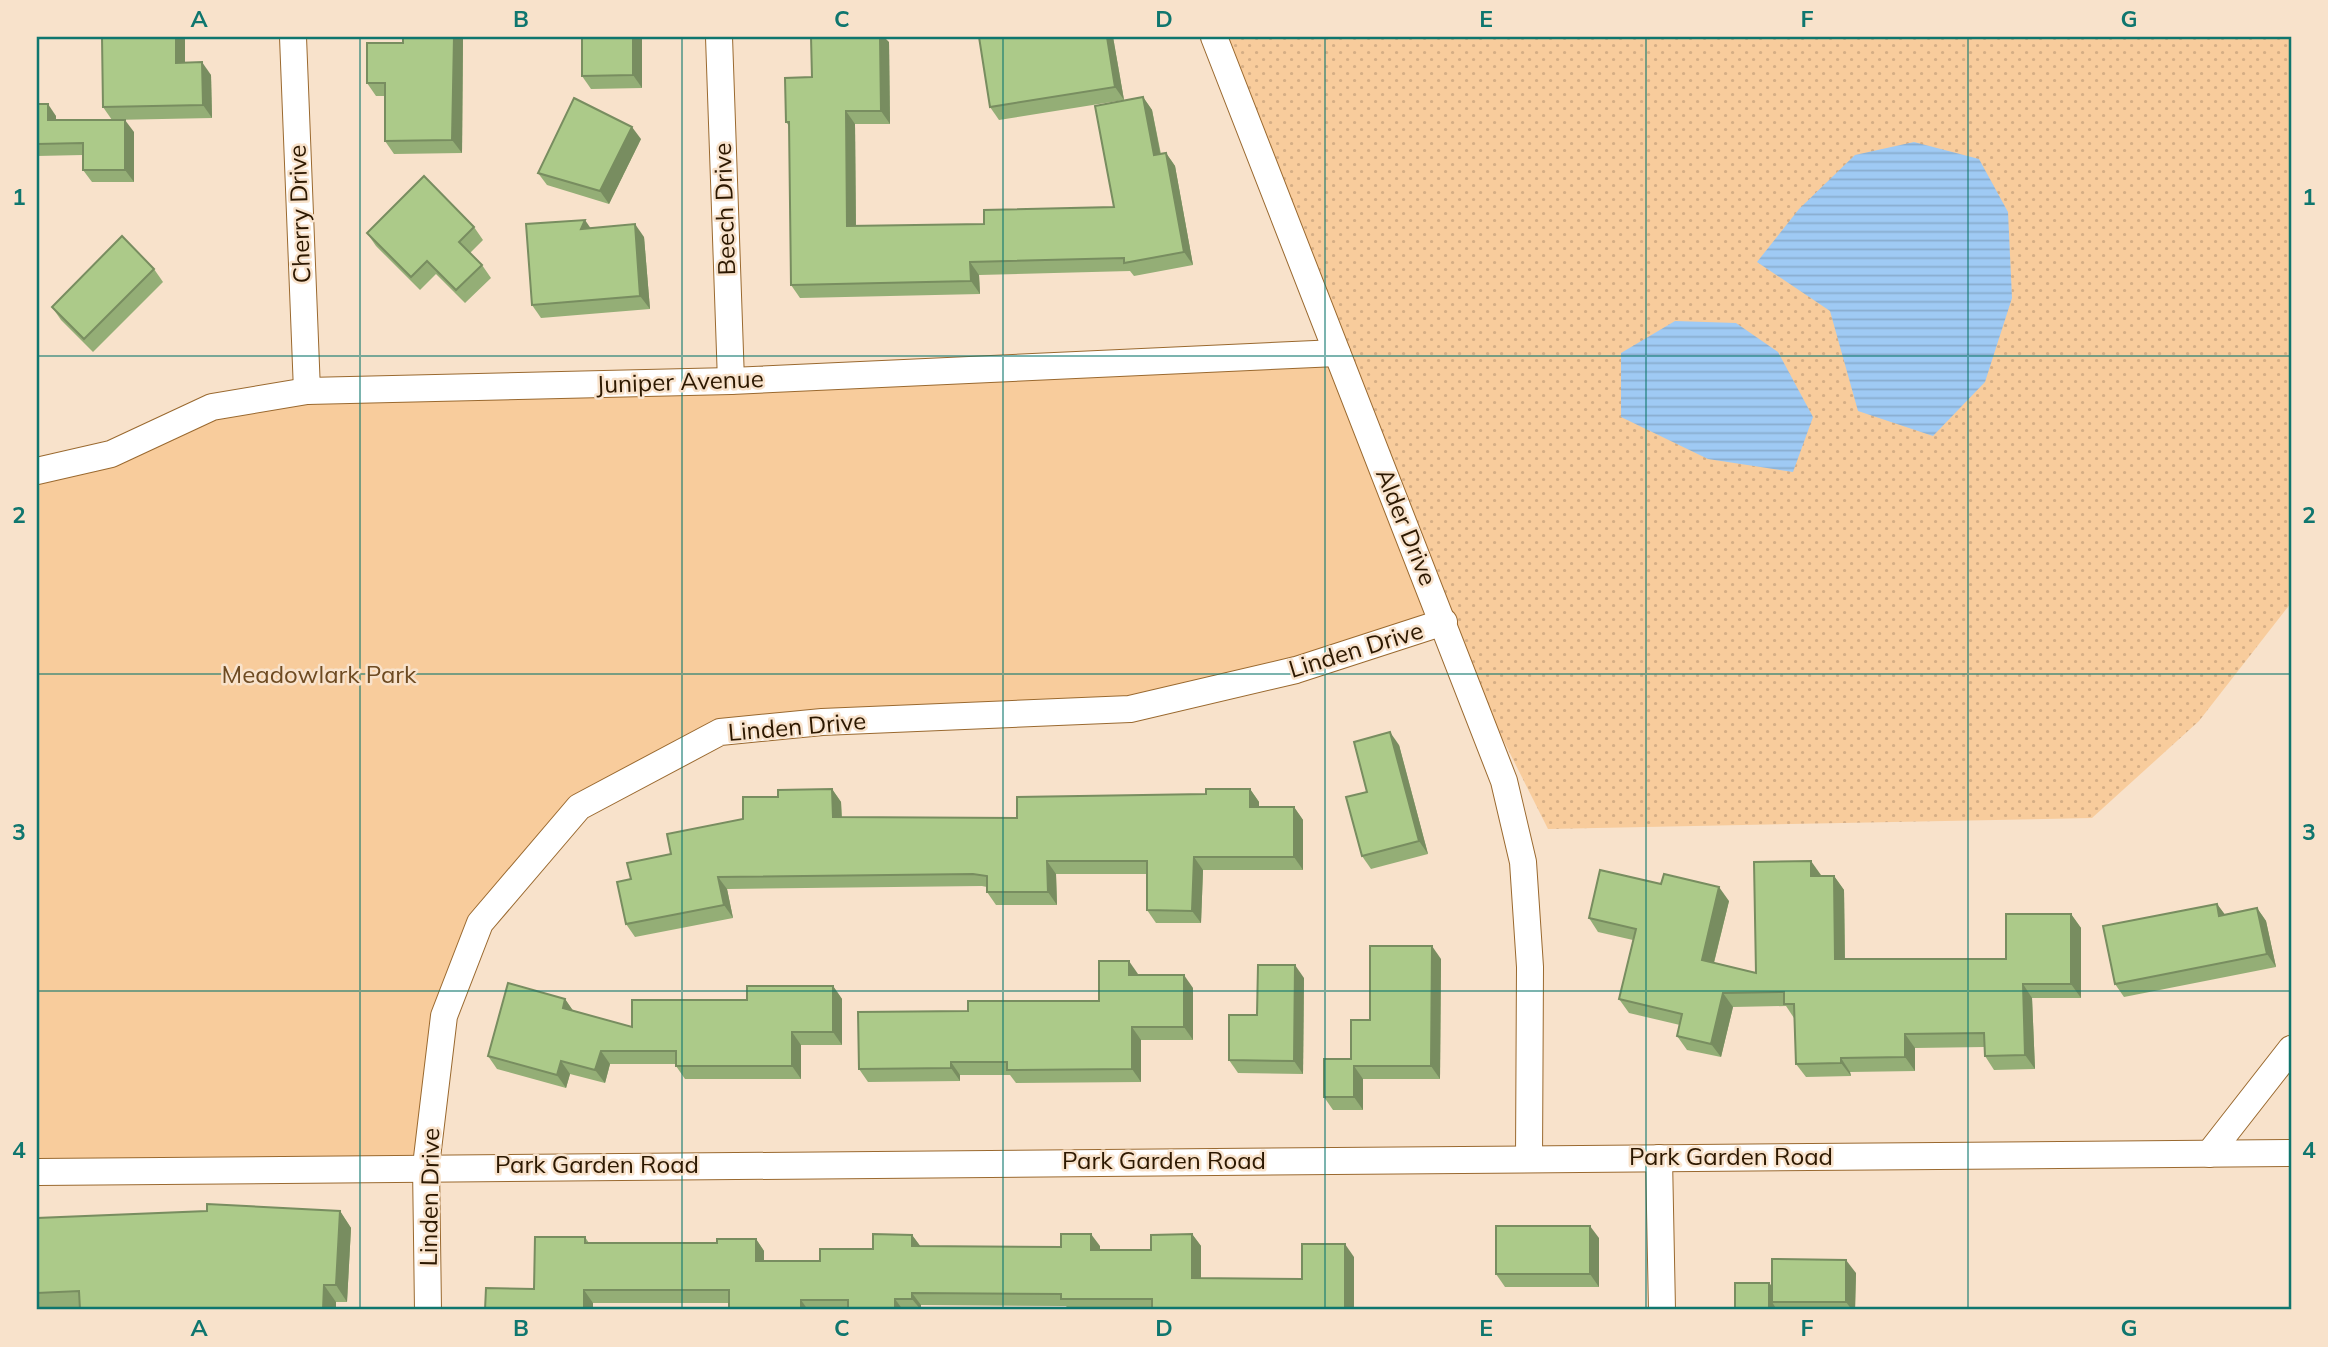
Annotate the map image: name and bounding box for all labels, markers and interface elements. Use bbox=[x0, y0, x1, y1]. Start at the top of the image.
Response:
text: A bbox=[190, 4, 208, 33]
text: B bbox=[513, 4, 529, 33]
text: C bbox=[834, 4, 850, 33]
text: D bbox=[1155, 4, 1173, 33]
text: E bbox=[1479, 4, 1493, 33]
text: F bbox=[1800, 4, 1814, 33]
text: G bbox=[2120, 4, 2138, 33]
street label: Beech Drive bbox=[707, 142, 741, 276]
street label: Cherry Drive bbox=[282, 144, 316, 284]
text: 1 bbox=[12, 182, 26, 211]
text: 1 bbox=[2302, 182, 2316, 211]
street label: Juniper Avenue bbox=[596, 363, 764, 399]
street label: Alder Drive bbox=[1370, 464, 1444, 590]
text: 2 bbox=[12, 500, 26, 529]
text: 2 bbox=[2302, 500, 2316, 529]
street label: Linden Drive bbox=[1285, 614, 1426, 684]
park label: Meadowlark Park bbox=[222, 659, 417, 689]
street label: Linden Drive bbox=[727, 705, 867, 747]
text: 3 bbox=[12, 817, 26, 846]
text: 3 bbox=[2302, 817, 2316, 846]
street label: Linden Drive bbox=[413, 1127, 445, 1267]
text: 4 bbox=[12, 1135, 26, 1164]
text: 4 bbox=[2302, 1135, 2316, 1164]
street label: Park Garden Road bbox=[1629, 1141, 1833, 1171]
street label: Park Garden Road bbox=[1062, 1145, 1266, 1175]
street label: Park Garden Road bbox=[495, 1149, 699, 1179]
text: A bbox=[190, 1313, 208, 1342]
text: B bbox=[513, 1313, 529, 1342]
text: C bbox=[834, 1313, 850, 1342]
text: D bbox=[1155, 1313, 1173, 1342]
text: E bbox=[1479, 1313, 1493, 1342]
text: F bbox=[1800, 1313, 1814, 1342]
text: G bbox=[2120, 1313, 2138, 1342]

